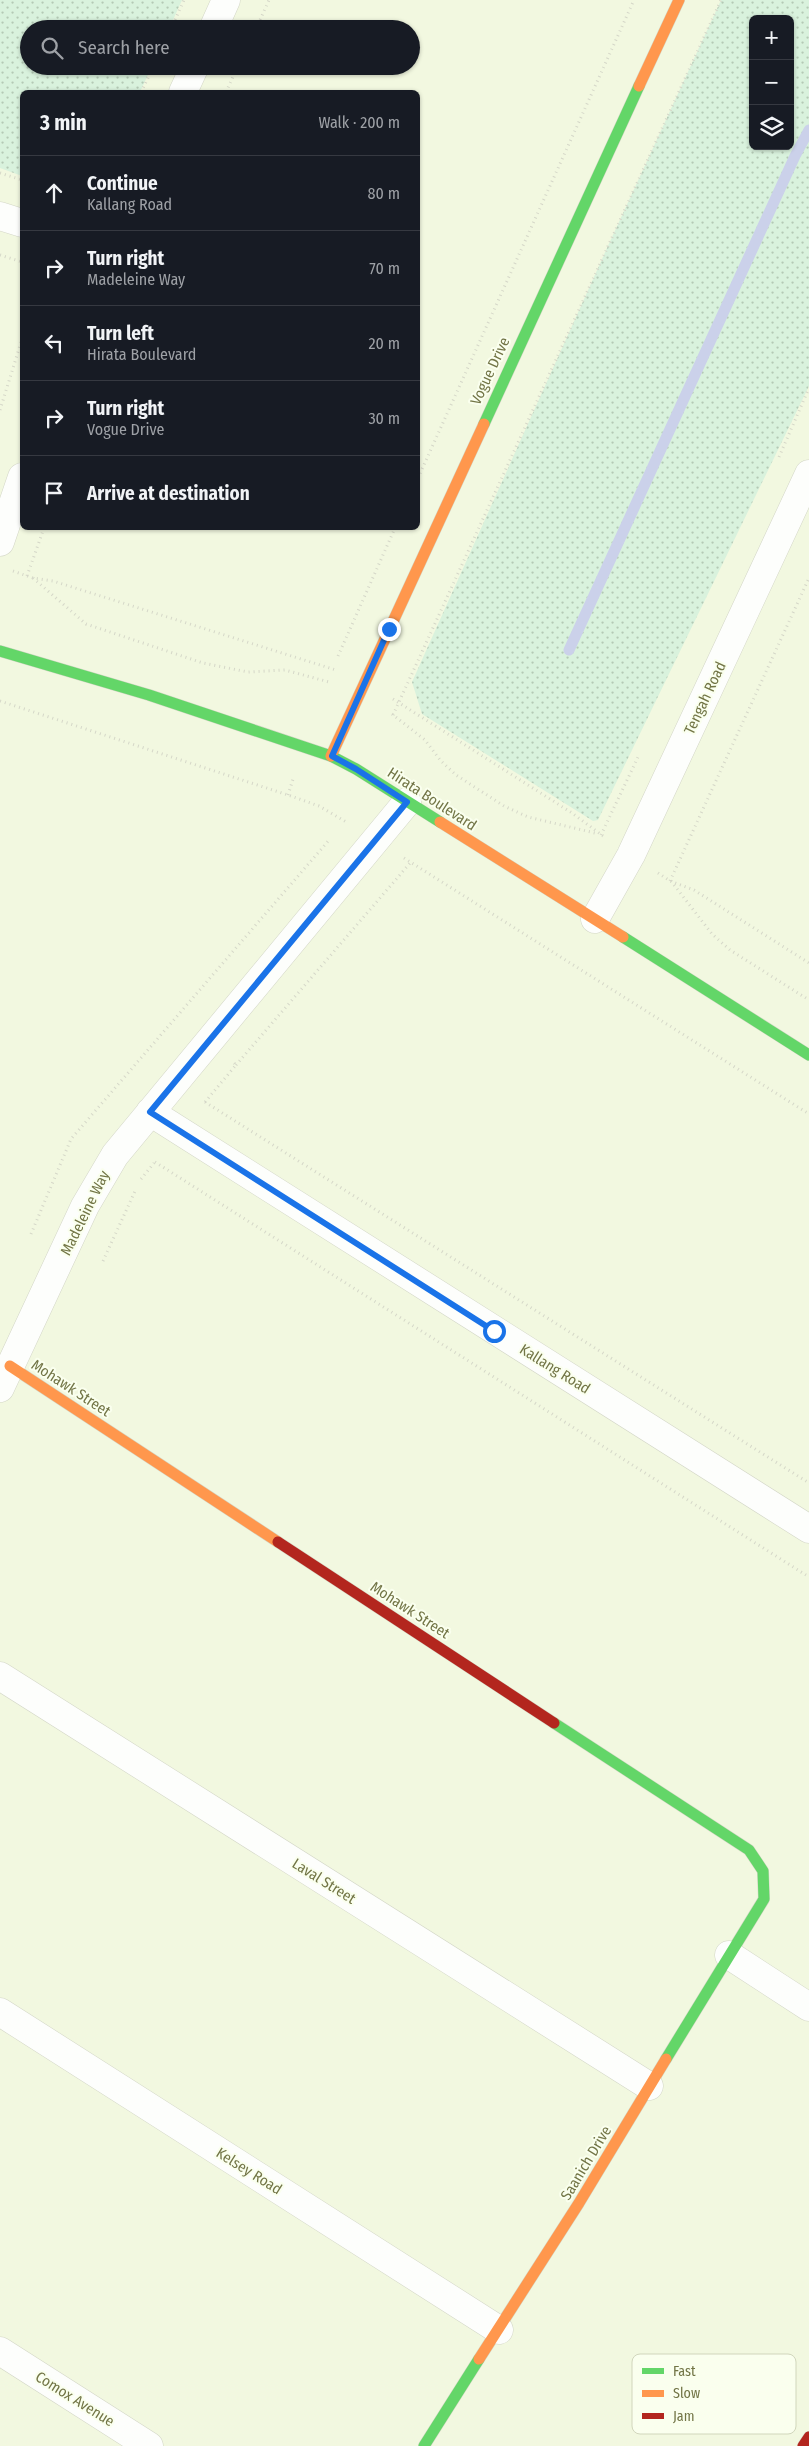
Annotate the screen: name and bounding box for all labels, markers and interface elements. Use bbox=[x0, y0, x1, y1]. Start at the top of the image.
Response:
map controls bbox=[749, 15, 794, 150]
button: + bbox=[749, 15, 794, 60]
search box bbox=[20, 20, 420, 75]
icon: search bbox=[38, 34, 66, 62]
text: Search here bbox=[78, 36, 170, 59]
button: − bbox=[749, 60, 794, 105]
button: layers bbox=[749, 105, 794, 150]
text: 3 min bbox=[40, 110, 87, 136]
text: Walk · 200 m bbox=[318, 113, 400, 132]
text: Continue bbox=[87, 172, 158, 195]
icon: ahead bbox=[40, 179, 68, 207]
text: 80 m bbox=[368, 184, 400, 203]
text: Kallang Road bbox=[87, 195, 172, 214]
text: Turn right bbox=[87, 247, 164, 270]
icon: right bbox=[40, 254, 68, 282]
text: 70 m bbox=[369, 259, 400, 278]
text: Madeleine Way bbox=[87, 270, 185, 289]
text: Turn left bbox=[87, 322, 154, 345]
icon: left bbox=[40, 329, 68, 357]
text: 20 m bbox=[369, 334, 400, 353]
street label: Vogue Drive bbox=[467, 334, 513, 408]
text: Hirata Boulevard bbox=[87, 345, 196, 364]
text: Turn right bbox=[87, 397, 164, 420]
icon: right bbox=[40, 404, 68, 432]
text: 30 m bbox=[368, 409, 400, 428]
text: Vogue Drive bbox=[87, 420, 164, 439]
icon: arrive bbox=[40, 479, 68, 507]
text: Arrive at destination bbox=[87, 482, 250, 505]
route end bbox=[378, 618, 401, 641]
street label: Tengah Road bbox=[680, 659, 730, 737]
street label: Hirata Boulevard bbox=[384, 764, 480, 834]
street label: Madeleine Way bbox=[57, 1167, 113, 1258]
route start bbox=[483, 1320, 506, 1343]
street label: Kallang Road bbox=[516, 1340, 594, 1398]
street label: Mohawk Street bbox=[28, 1356, 114, 1420]
street label: Mohawk Street bbox=[367, 1578, 453, 1642]
street label: Laval Street bbox=[289, 1854, 359, 1908]
street label: Saanich Drive bbox=[557, 2123, 615, 2203]
street label: Kelsey Road bbox=[213, 2144, 285, 2198]
legend bbox=[632, 2354, 796, 2434]
text: Fast bbox=[673, 2363, 696, 2380]
street label: Comox Avenue bbox=[32, 2368, 118, 2430]
text: Slow bbox=[673, 2385, 700, 2402]
text: Jam bbox=[673, 2408, 694, 2425]

